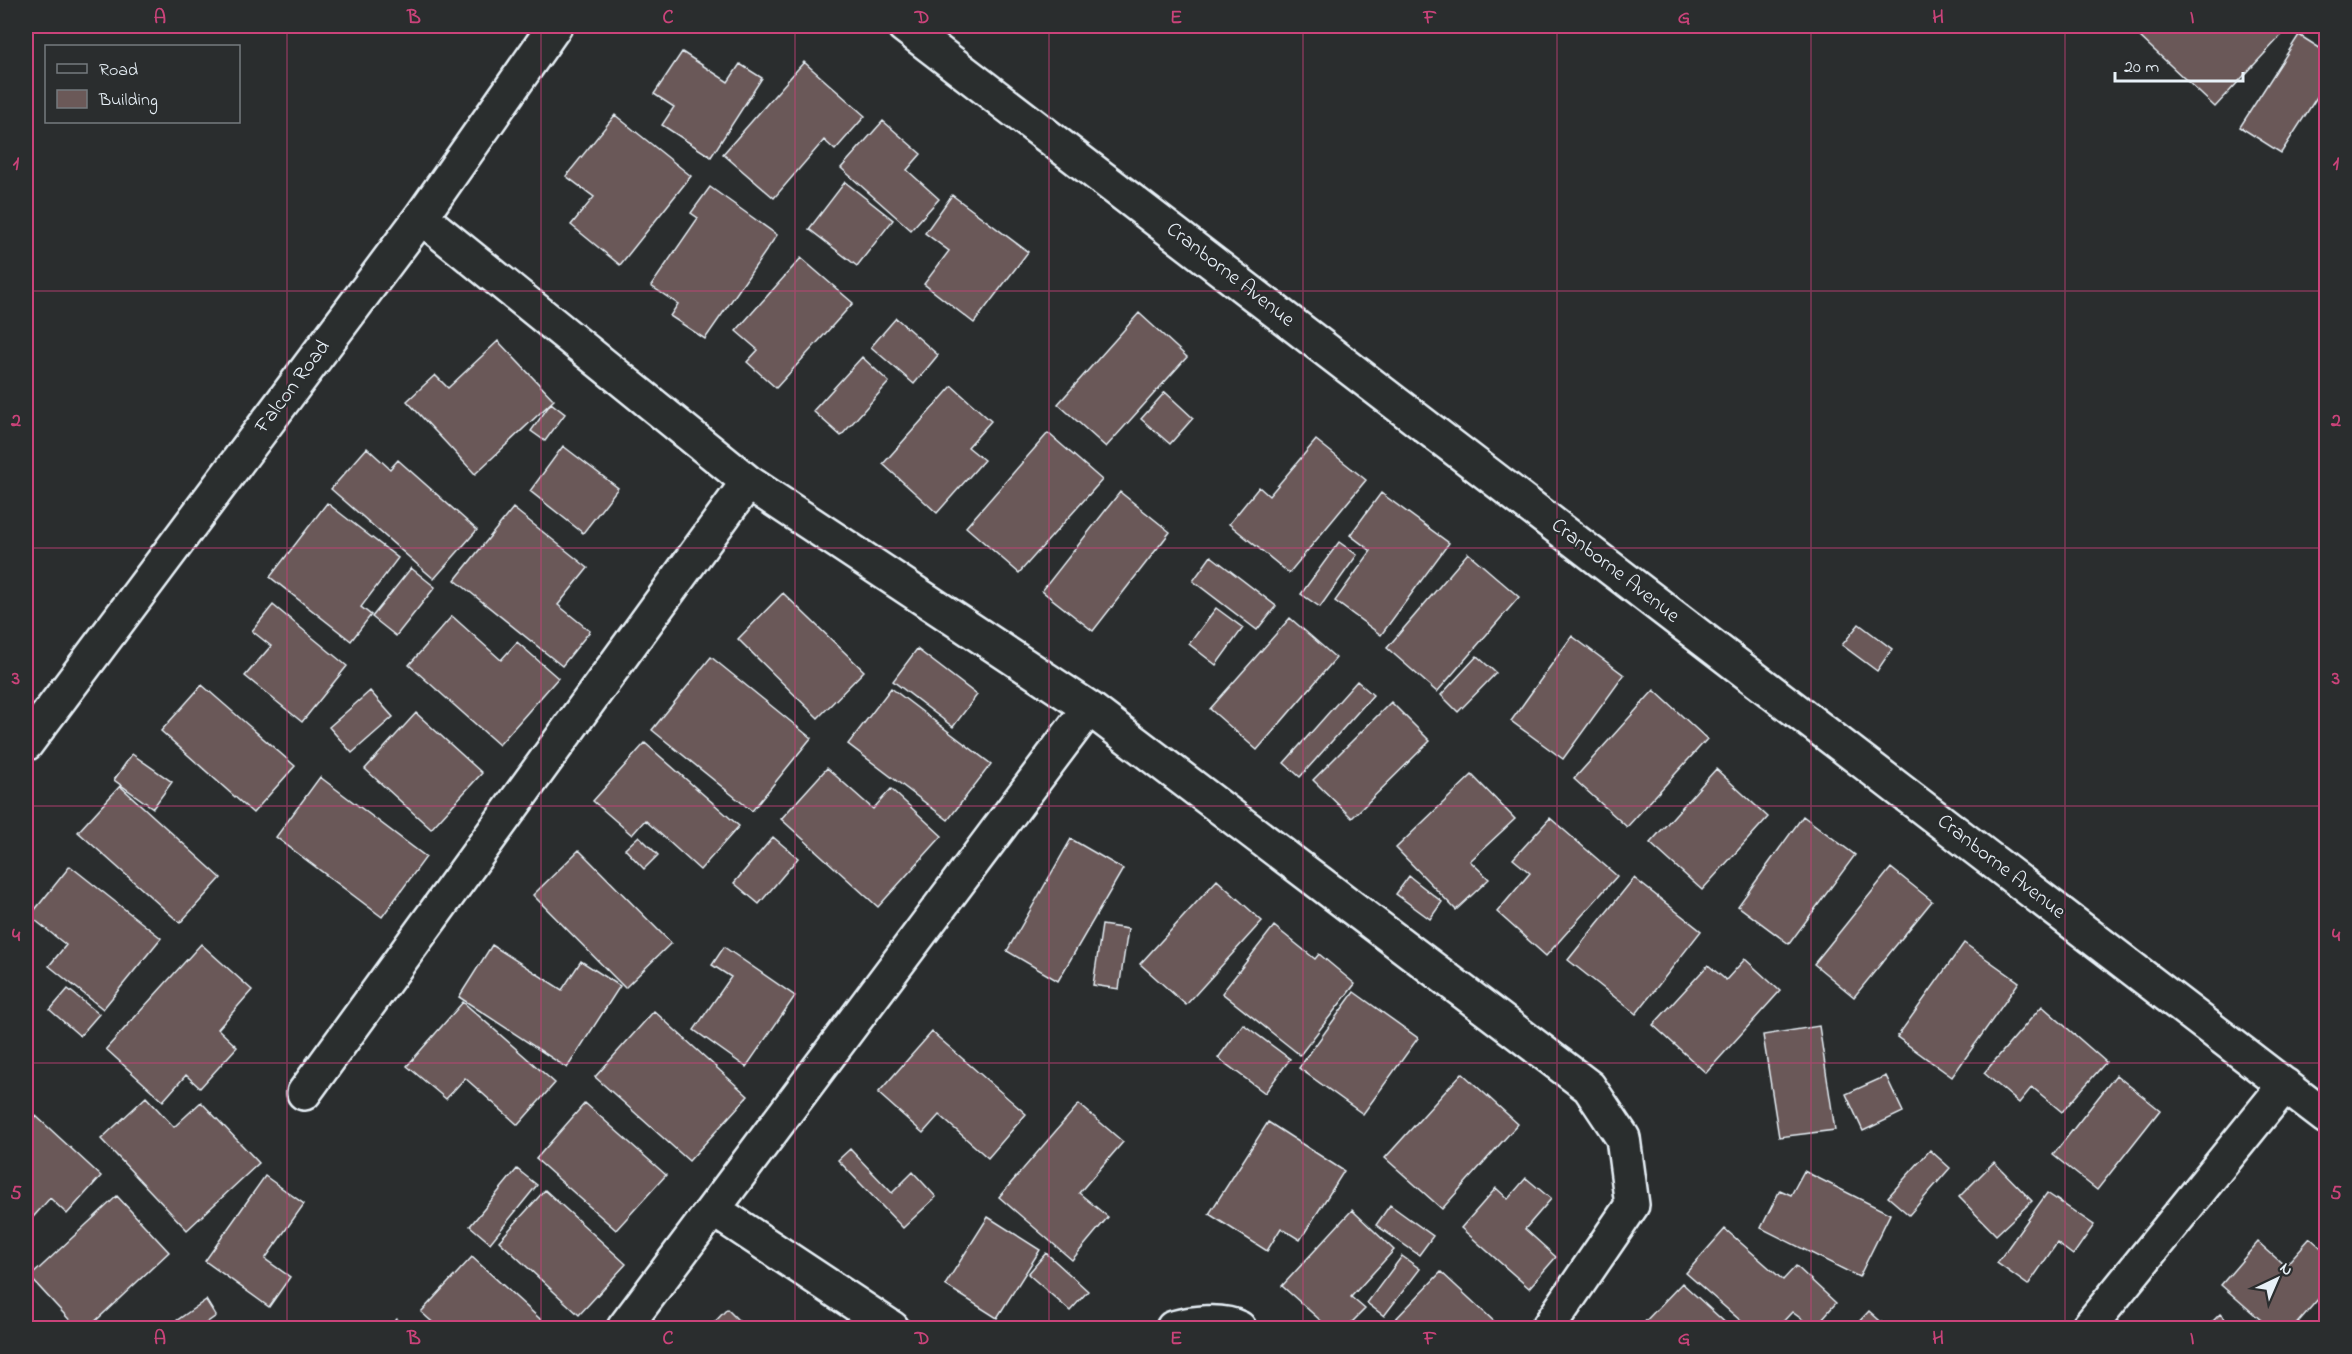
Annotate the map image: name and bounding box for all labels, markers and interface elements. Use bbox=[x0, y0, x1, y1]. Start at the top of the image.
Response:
text: A bbox=[154, 4, 166, 33]
text: B bbox=[406, 4, 421, 33]
text: C bbox=[663, 4, 674, 33]
text: D bbox=[914, 4, 929, 33]
text: E bbox=[1170, 4, 1182, 33]
text: F bbox=[1423, 4, 1437, 33]
text: G bbox=[1678, 4, 1691, 33]
text: H bbox=[1932, 4, 1944, 33]
text: I bbox=[2190, 4, 2195, 33]
legend bbox=[45, 45, 240, 123]
scale bar bbox=[2115, 45, 2242, 83]
text: 20 m bbox=[2124, 55, 2159, 81]
text: Road bbox=[99, 58, 138, 84]
text: Building bbox=[98, 88, 158, 115]
text: 1 bbox=[13, 150, 20, 179]
text: 1 bbox=[2333, 150, 2340, 179]
street label: Cranborne Avenue bbox=[1159, 215, 1301, 335]
street label: Falcon Road bbox=[247, 334, 338, 441]
text: 2 bbox=[10, 407, 21, 436]
text: 2 bbox=[2330, 407, 2341, 436]
street label: Cranborne Avenue bbox=[1544, 511, 1686, 631]
text: 3 bbox=[11, 665, 20, 694]
text: 3 bbox=[2331, 665, 2340, 694]
street label: Cranborne Avenue bbox=[1930, 807, 2072, 927]
text: 4 bbox=[12, 922, 21, 951]
text: 4 bbox=[2332, 922, 2341, 951]
text: 5 bbox=[10, 1180, 22, 1209]
text: 5 bbox=[2330, 1180, 2342, 1209]
north arrow bbox=[2247, 1249, 2307, 1309]
text: N bbox=[2274, 1257, 2298, 1282]
text: A bbox=[154, 1325, 166, 1354]
text: B bbox=[406, 1325, 421, 1354]
text: C bbox=[663, 1325, 674, 1354]
text: D bbox=[914, 1325, 929, 1354]
text: E bbox=[1170, 1325, 1182, 1354]
text: F bbox=[1423, 1325, 1437, 1354]
text: G bbox=[1678, 1325, 1691, 1354]
text: H bbox=[1932, 1325, 1944, 1354]
text: I bbox=[2190, 1325, 2195, 1354]

